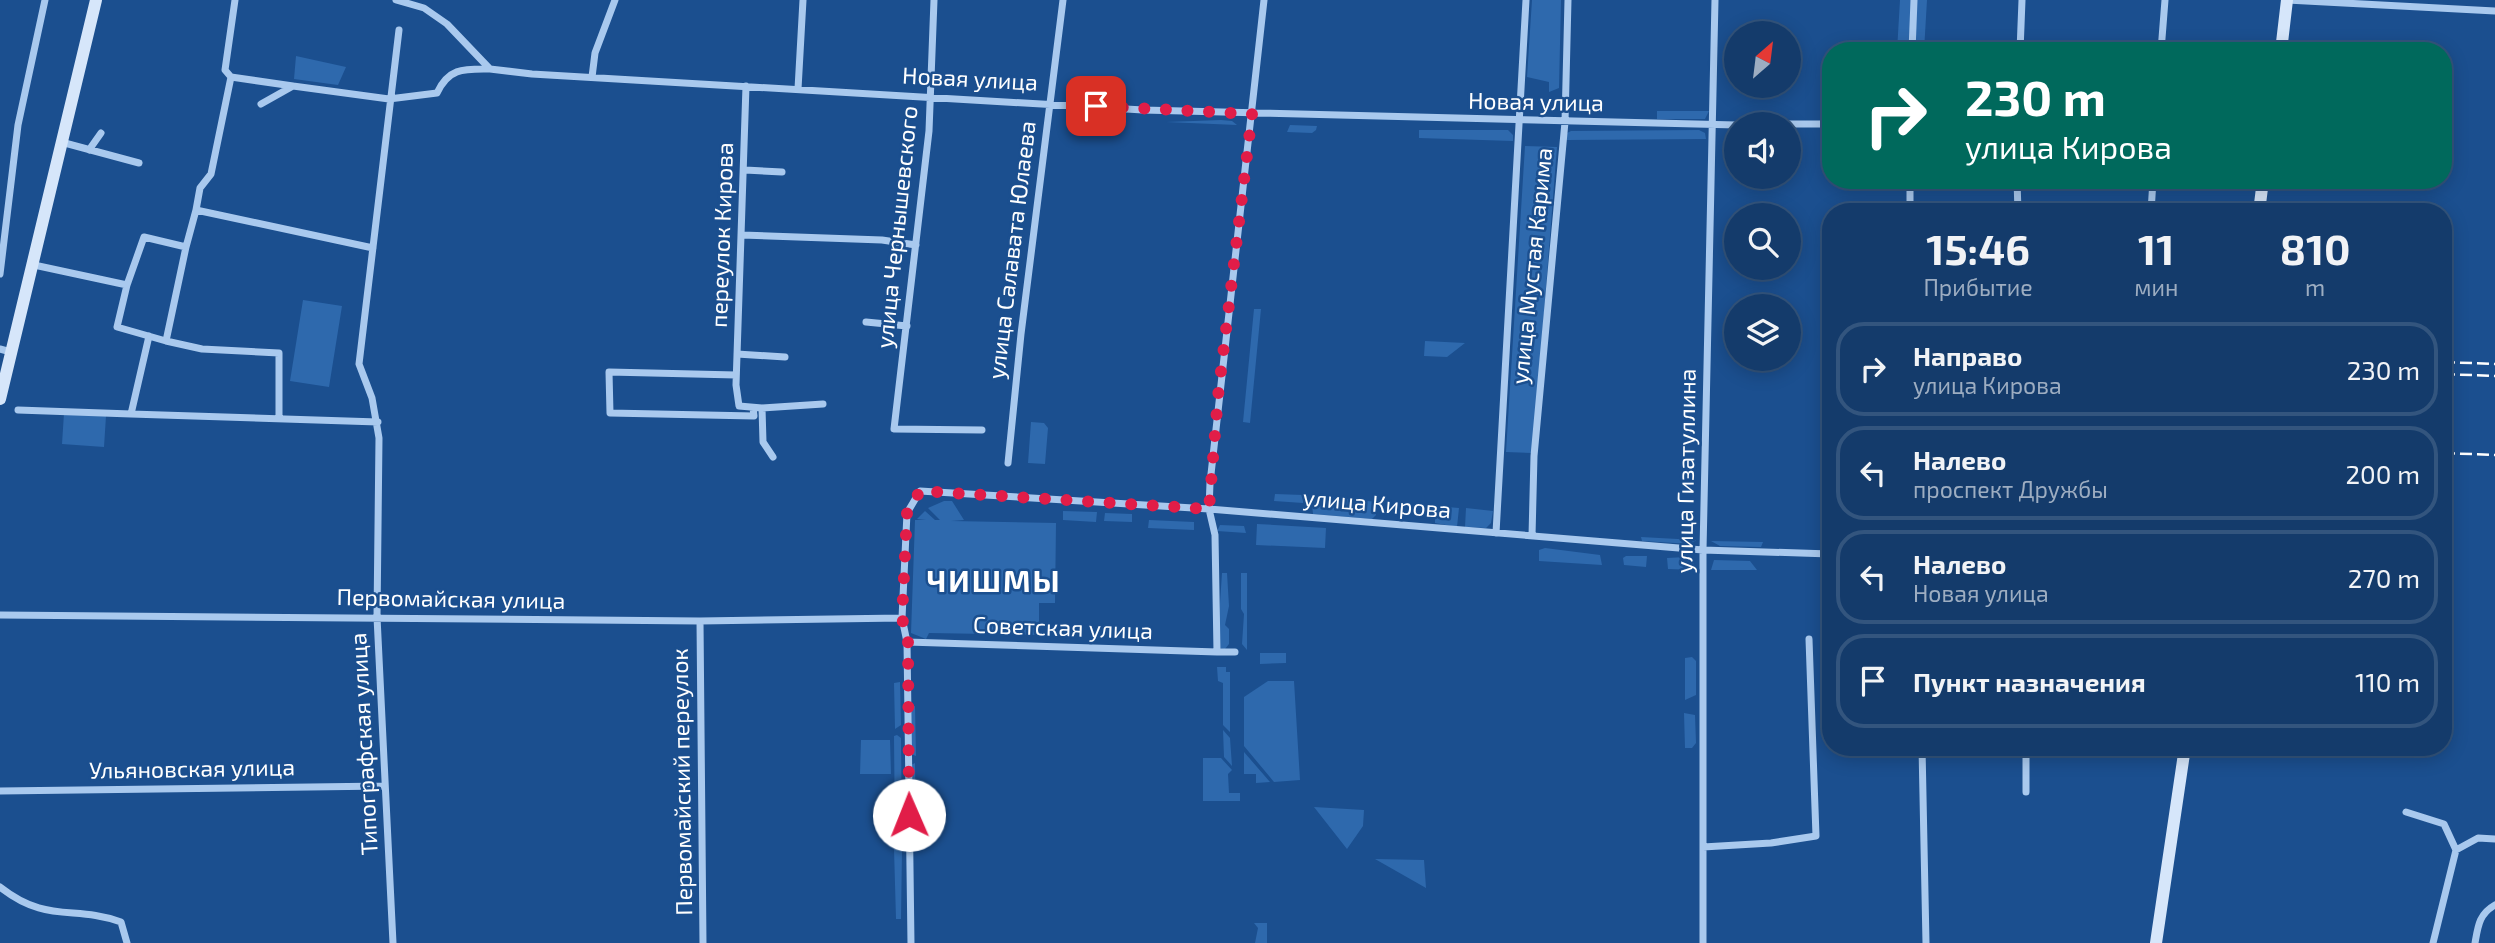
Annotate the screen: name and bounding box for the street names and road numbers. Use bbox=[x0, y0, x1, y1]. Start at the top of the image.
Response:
street label: Новая улица bbox=[901, 60, 1039, 97]
street label: Новая улица bbox=[1468, 86, 1604, 117]
street label: улица Чернышевского bbox=[869, 104, 924, 350]
street label: улица Салавата Юлаева bbox=[981, 119, 1042, 381]
street label: переулок Кирова bbox=[704, 142, 739, 328]
street label: улица Мустая Карима bbox=[1505, 146, 1558, 386]
street label: улица Гизатуллина bbox=[1669, 368, 1702, 574]
street label: улица Кирова bbox=[1302, 483, 1452, 524]
street label: Первомайская улица bbox=[336, 582, 566, 615]
street label: Советская улица bbox=[973, 610, 1153, 645]
street label: Типографская улица bbox=[343, 632, 384, 856]
street label: Первомайский переулок bbox=[665, 648, 698, 916]
street label: Ульяновская улица bbox=[89, 752, 295, 785]

